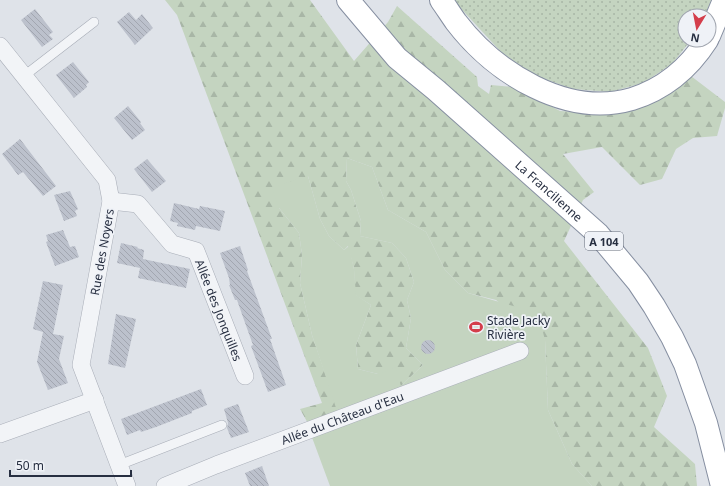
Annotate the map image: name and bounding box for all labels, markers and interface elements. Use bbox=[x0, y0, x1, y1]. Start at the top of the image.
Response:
north arrow bbox=[677, 8, 717, 48]
text: N bbox=[689, 30, 701, 47]
street label: La Francilienne bbox=[512, 156, 587, 225]
street label: Rue des Noyers bbox=[86, 207, 118, 297]
road number: A 104 bbox=[585, 232, 623, 250]
street label: Allée des Jonquilles bbox=[191, 256, 247, 364]
place label: Stade Jacky Rivière bbox=[487, 312, 551, 343]
sports icon: Stade Jacky Rivière bbox=[468, 319, 484, 335]
street label: Allée du Château d'Eau bbox=[279, 387, 406, 448]
scale bar bbox=[10, 452, 131, 478]
text: 50 m bbox=[16, 457, 44, 474]

